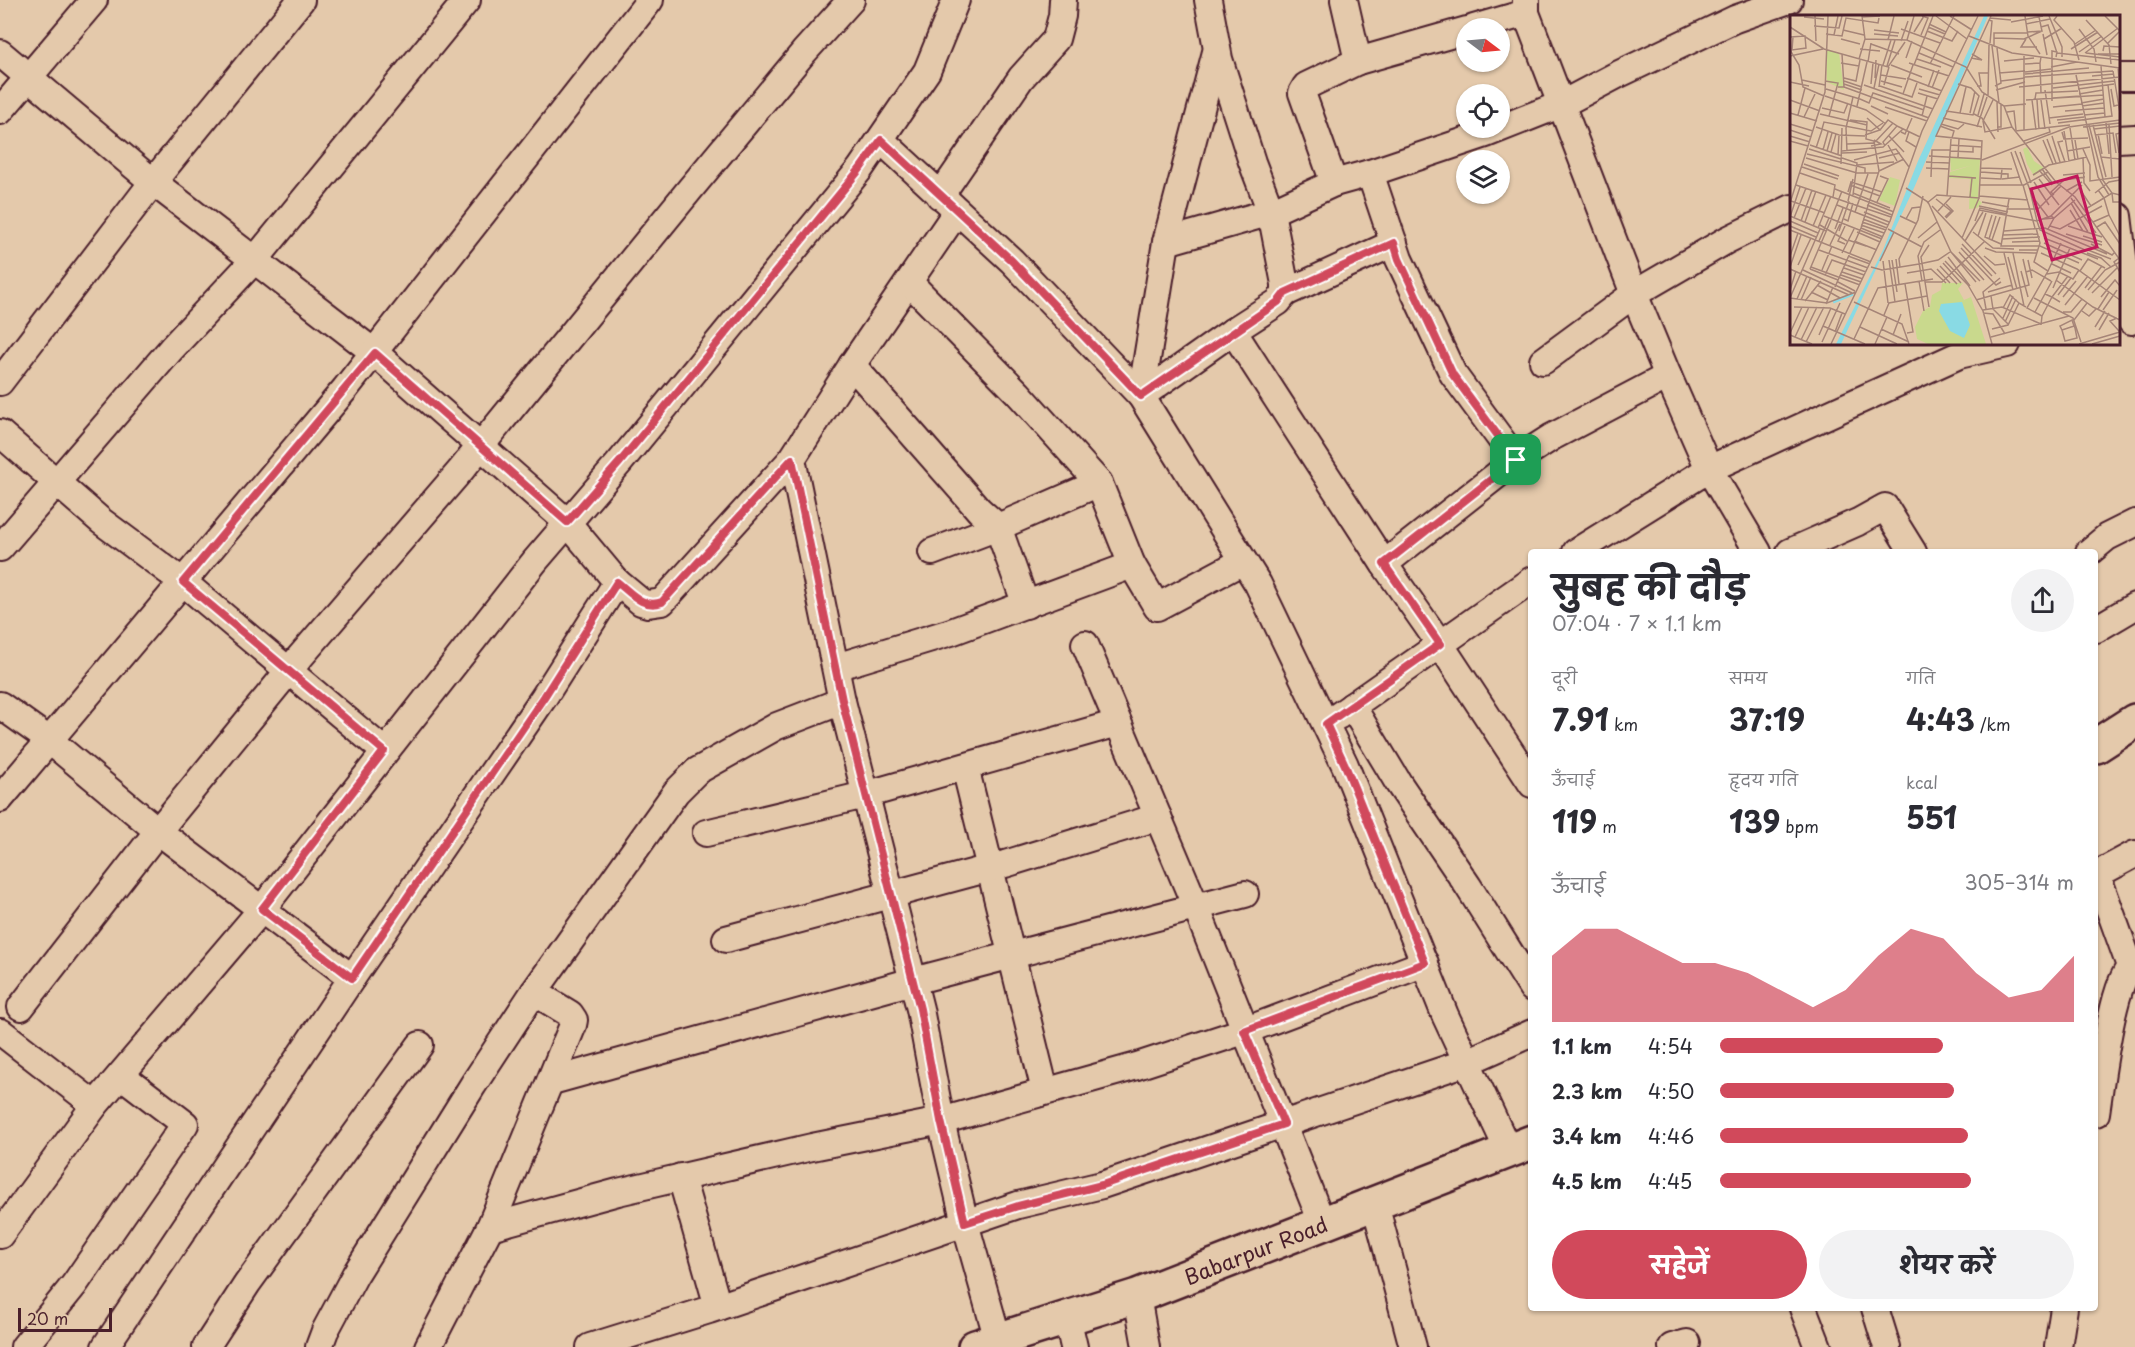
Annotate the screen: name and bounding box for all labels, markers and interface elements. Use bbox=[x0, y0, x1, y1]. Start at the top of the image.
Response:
inset map bbox=[1790, 15, 2120, 345]
north arrow bbox=[1456, 18, 1510, 72]
map controls bbox=[1456, 18, 1510, 204]
button: locate bbox=[1456, 84, 1510, 138]
button: layers bbox=[1456, 150, 1510, 204]
pin bbox=[1490, 434, 1541, 485]
icon: arrive bbox=[1499, 443, 1532, 476]
text: सुबह की दौड़ bbox=[1552, 560, 1748, 610]
button: share bbox=[2011, 569, 2074, 632]
text: 07:04 · 7 × 1.1 km bbox=[1552, 608, 1722, 638]
text: दूरी bbox=[1552, 665, 1577, 689]
text: समय bbox=[1729, 665, 1767, 689]
text: गति bbox=[1906, 665, 1935, 689]
text: 7.91 bbox=[1552, 696, 1609, 741]
text: 37:19 bbox=[1729, 696, 1805, 741]
text: 4:43 bbox=[1906, 696, 1975, 741]
text: km bbox=[1609, 712, 1638, 736]
text: /km bbox=[1975, 712, 2011, 736]
text: ऊँचाई bbox=[1552, 767, 1595, 791]
text: हृदय गति bbox=[1729, 767, 1798, 791]
text: kcal bbox=[1906, 770, 1938, 794]
text: 551 bbox=[1906, 794, 1957, 839]
text: 119 bbox=[1552, 798, 1597, 843]
text: 139 bbox=[1729, 798, 1780, 843]
text: m bbox=[1597, 814, 1617, 838]
text: bpm bbox=[1780, 814, 1819, 838]
text: 305–314 m bbox=[1964, 867, 2074, 897]
text: ऊँचाई bbox=[1552, 870, 1606, 900]
text: 1.1 km bbox=[1552, 1031, 1612, 1061]
text: 4:54 bbox=[1648, 1031, 1693, 1061]
text: 2.3 km bbox=[1552, 1076, 1622, 1106]
text: 4:50 bbox=[1648, 1076, 1694, 1106]
text: 3.4 km bbox=[1552, 1121, 1622, 1151]
text: 4:46 bbox=[1648, 1121, 1694, 1151]
text: 4.5 km bbox=[1552, 1166, 1622, 1196]
text: 4:45 bbox=[1648, 1166, 1692, 1196]
street label: Babarpur Road bbox=[1179, 1207, 1332, 1292]
button: सहेजें bbox=[1552, 1230, 1807, 1299]
button: शेयर करें bbox=[1819, 1230, 2074, 1299]
scale bar bbox=[18, 1305, 112, 1332]
text: 20 m bbox=[27, 1306, 68, 1330]

